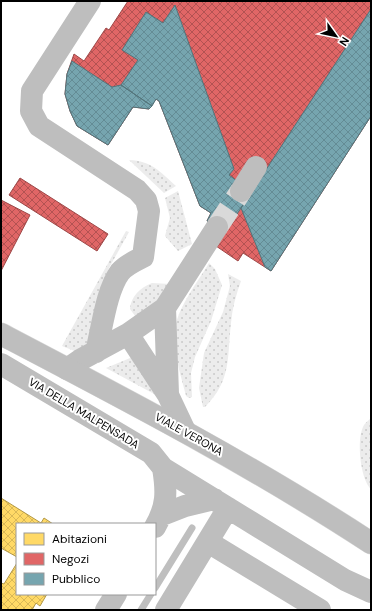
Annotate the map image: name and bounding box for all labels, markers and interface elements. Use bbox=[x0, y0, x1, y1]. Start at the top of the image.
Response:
north arrow bbox=[316, 16, 356, 56]
text: N bbox=[336, 34, 352, 49]
street label: VIA DELLA MALPENSADA bbox=[26, 374, 142, 452]
street label: VIALE VERONA bbox=[153, 410, 225, 458]
legend bbox=[16, 523, 156, 595]
text: Abitazioni bbox=[52, 531, 107, 547]
text: Negozi bbox=[52, 551, 89, 567]
text: Pubblico bbox=[52, 571, 100, 587]

